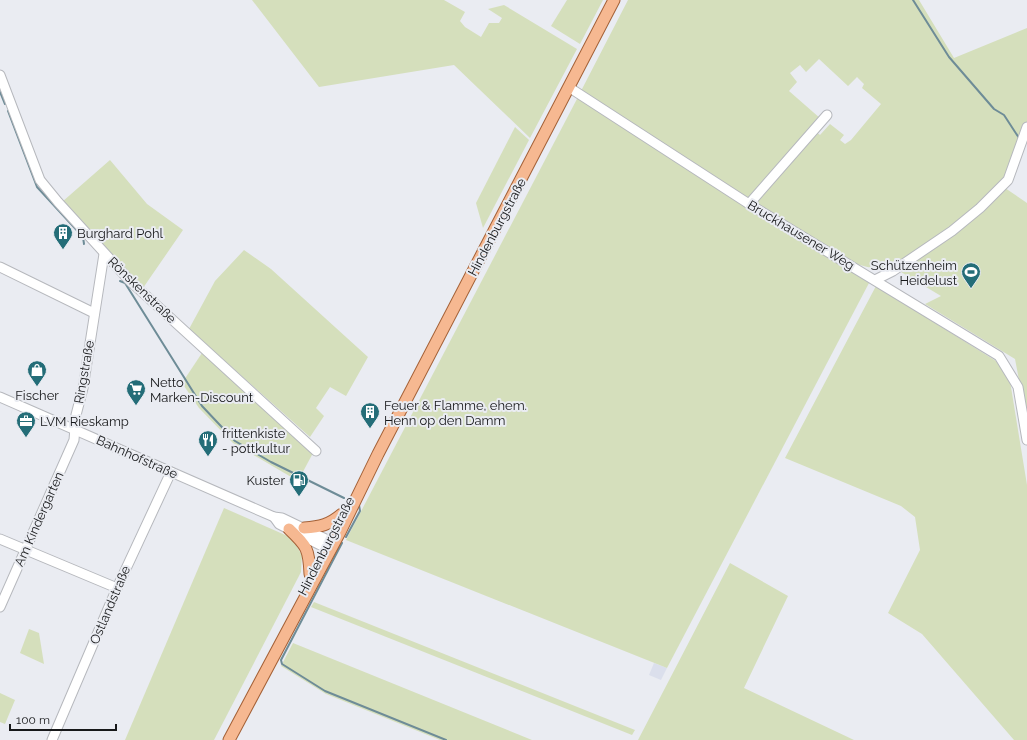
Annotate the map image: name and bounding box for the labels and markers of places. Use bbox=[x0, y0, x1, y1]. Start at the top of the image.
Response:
building icon: Burghard Pohl bbox=[52, 222, 74, 250]
place label: Burghard Pohl bbox=[77, 226, 164, 241]
place label: Schützenheim Heidelust bbox=[871, 258, 958, 288]
sports icon: Schützenheim Heidelust bbox=[960, 261, 982, 289]
shop icon: Fischer bbox=[26, 359, 48, 387]
place label: Netto Marken-Discount bbox=[150, 375, 254, 405]
supermarket icon: Netto Marken-Discount bbox=[125, 378, 147, 406]
place label: Fischer bbox=[15, 388, 59, 403]
place label: Feuer & Flamme, ehem. Henn op den Damm bbox=[384, 398, 527, 428]
building icon: Feuer & Flamme, ehem. Henn op den Damm bbox=[359, 401, 381, 429]
office icon: LVM Rieskamp bbox=[15, 410, 37, 438]
place label: LVM Rieskamp bbox=[40, 414, 129, 429]
place label: frittenkiste - pottkultur bbox=[222, 426, 290, 456]
restaurant icon: frittenkiste - pottkultur bbox=[197, 429, 219, 457]
fuel station icon: Kuster bbox=[288, 469, 310, 497]
place label: Kuster bbox=[246, 473, 285, 488]

